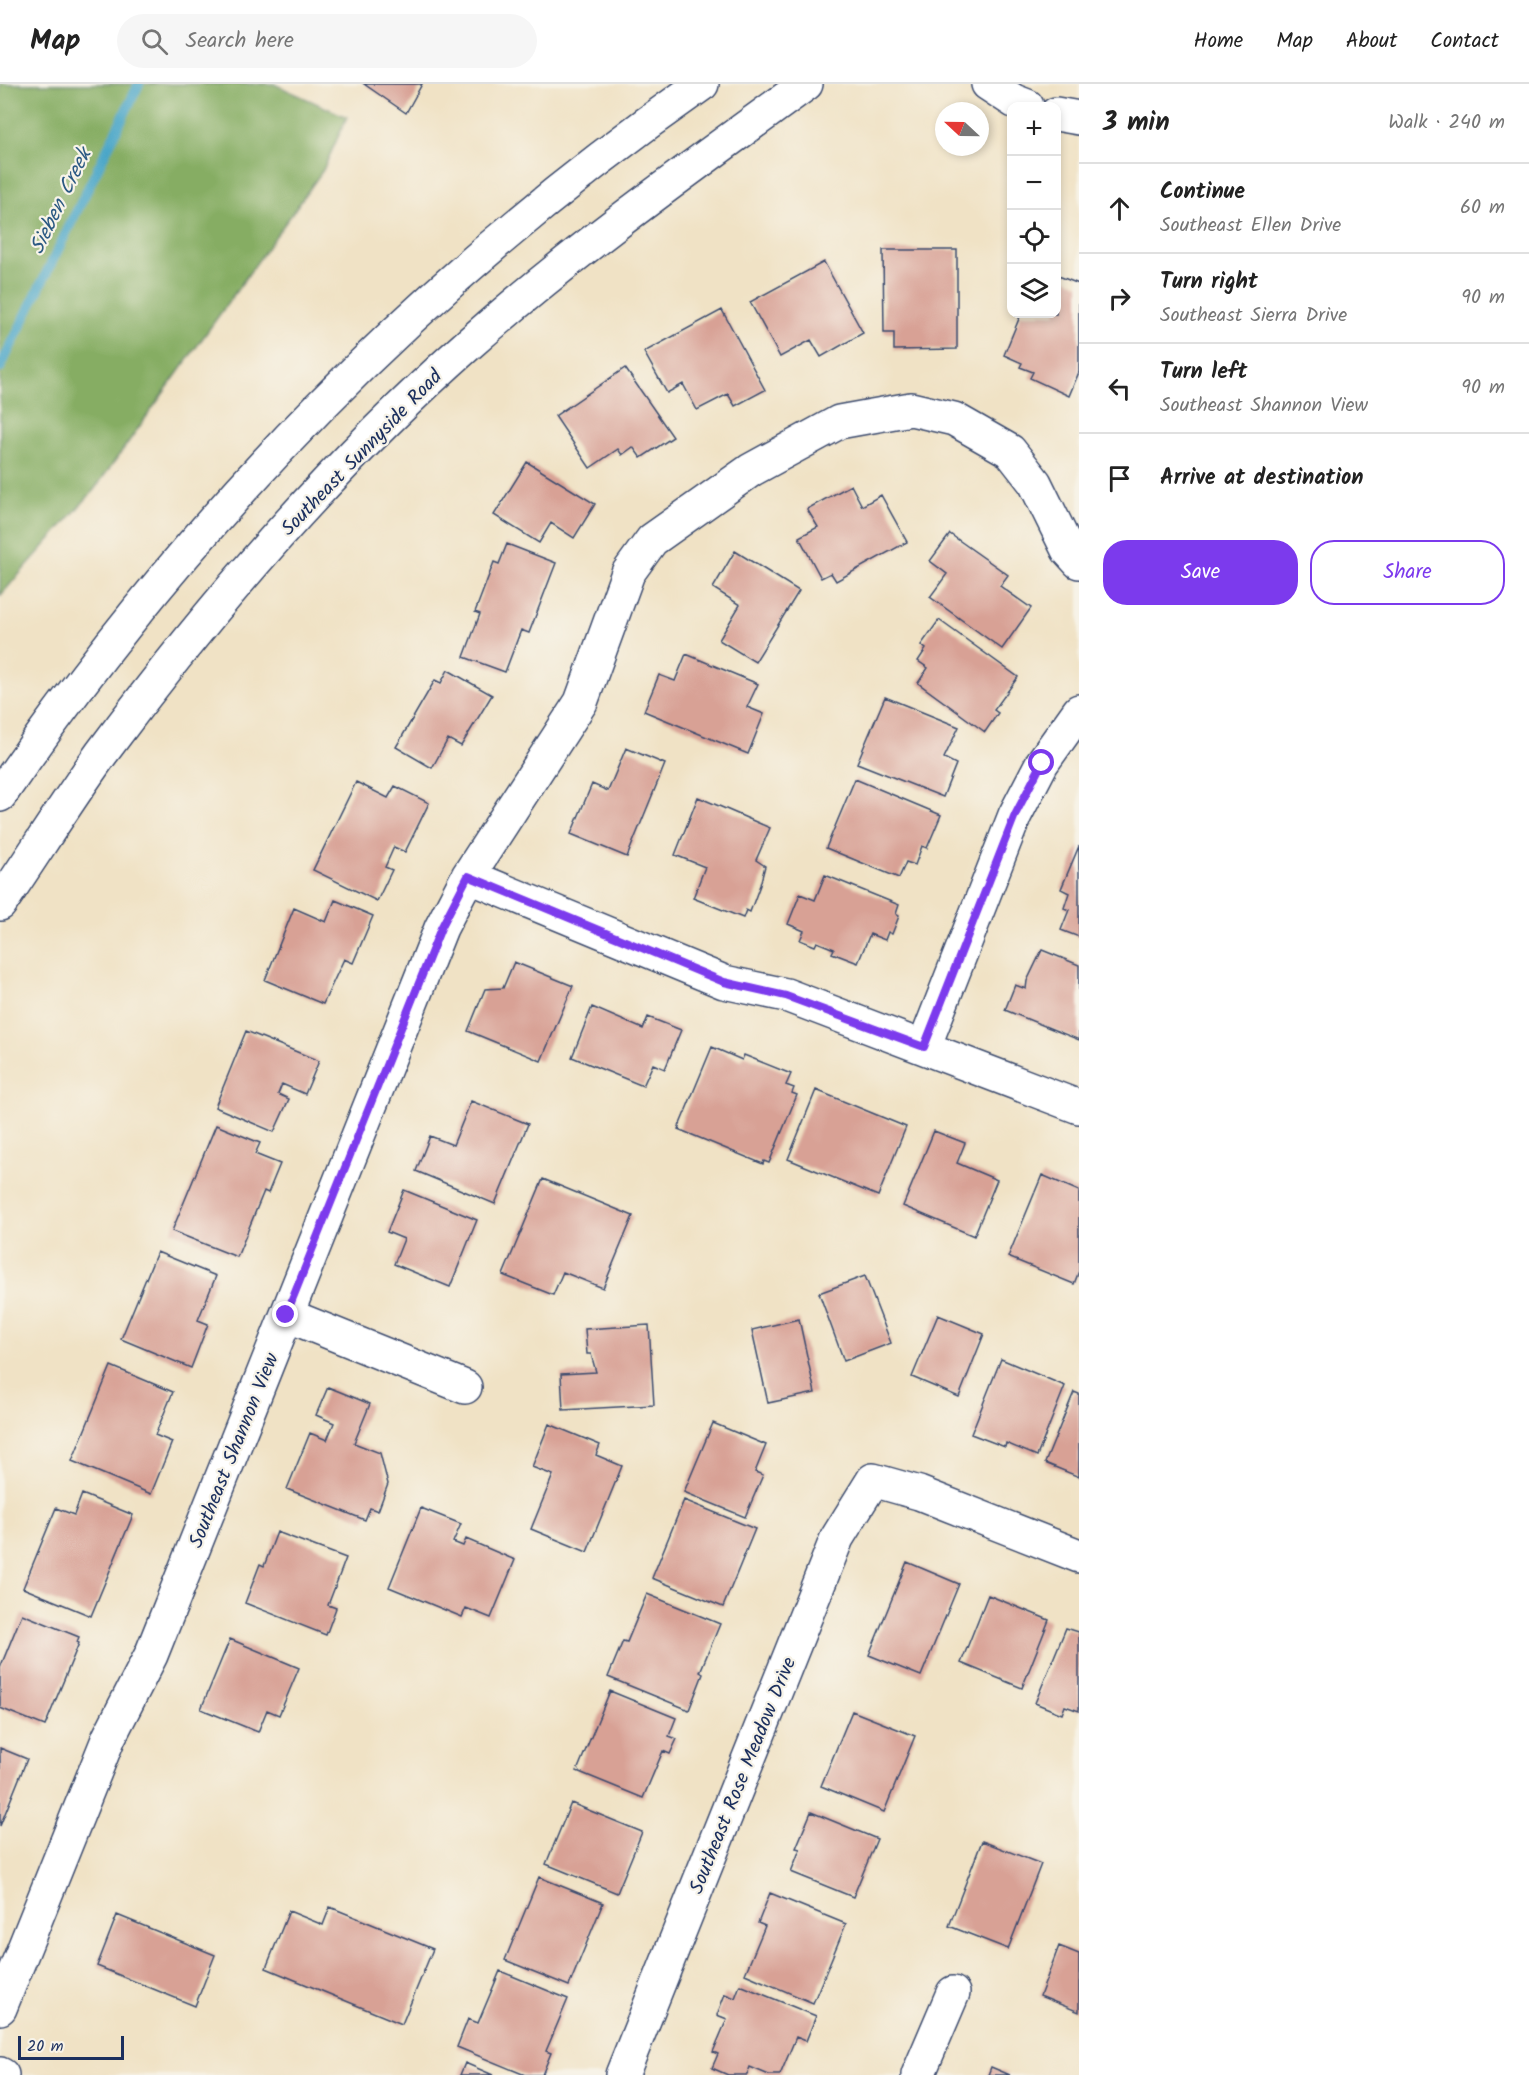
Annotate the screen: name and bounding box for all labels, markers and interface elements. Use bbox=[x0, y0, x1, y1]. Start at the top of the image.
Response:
search box bbox=[117, 14, 537, 68]
text: Map bbox=[30, 19, 81, 64]
text: Search here bbox=[186, 24, 294, 59]
icon: search bbox=[138, 25, 171, 58]
text: Home bbox=[1194, 25, 1243, 58]
text: Map bbox=[1276, 25, 1313, 58]
text: About bbox=[1346, 25, 1397, 58]
text: Contact bbox=[1430, 25, 1499, 58]
north arrow bbox=[935, 102, 989, 156]
map controls bbox=[1007, 102, 1061, 318]
button: + bbox=[1007, 102, 1061, 156]
text: 3 min bbox=[1103, 102, 1170, 144]
text: Walk · 240 m bbox=[1388, 107, 1505, 139]
water label: Sieben Creek bbox=[22, 140, 103, 260]
button: − bbox=[1007, 156, 1061, 210]
text: Continue bbox=[1160, 175, 1245, 210]
icon: ahead bbox=[1103, 192, 1136, 225]
text: 60 m bbox=[1460, 192, 1505, 224]
button: locate bbox=[1007, 210, 1061, 264]
text: Southeast Ellen Drive bbox=[1160, 210, 1341, 242]
button: layers bbox=[1007, 264, 1061, 318]
text: Turn right bbox=[1160, 265, 1258, 300]
icon: right bbox=[1103, 282, 1136, 315]
text: 90 m bbox=[1461, 282, 1505, 314]
text: Southeast Sierra Drive bbox=[1160, 300, 1347, 332]
text: Turn left bbox=[1160, 355, 1247, 390]
street label: Southeast Sunnyside Road bbox=[274, 362, 452, 544]
icon: left bbox=[1103, 372, 1136, 405]
text: 90 m bbox=[1461, 372, 1505, 404]
text: Southeast Shannon View bbox=[1160, 390, 1368, 422]
text: Arrive at destination bbox=[1160, 461, 1363, 496]
icon: arrive bbox=[1103, 462, 1136, 495]
button: Save bbox=[1103, 540, 1298, 605]
button: Share bbox=[1310, 540, 1505, 605]
route start bbox=[1028, 749, 1054, 775]
route end bbox=[272, 1301, 298, 1327]
street label: Southeast Shannon View bbox=[181, 1348, 289, 1553]
street label: Southeast Rose Meadow Drive bbox=[682, 1652, 806, 1899]
scale bar bbox=[18, 2033, 124, 2060]
text: 20 m bbox=[27, 2034, 63, 2059]

